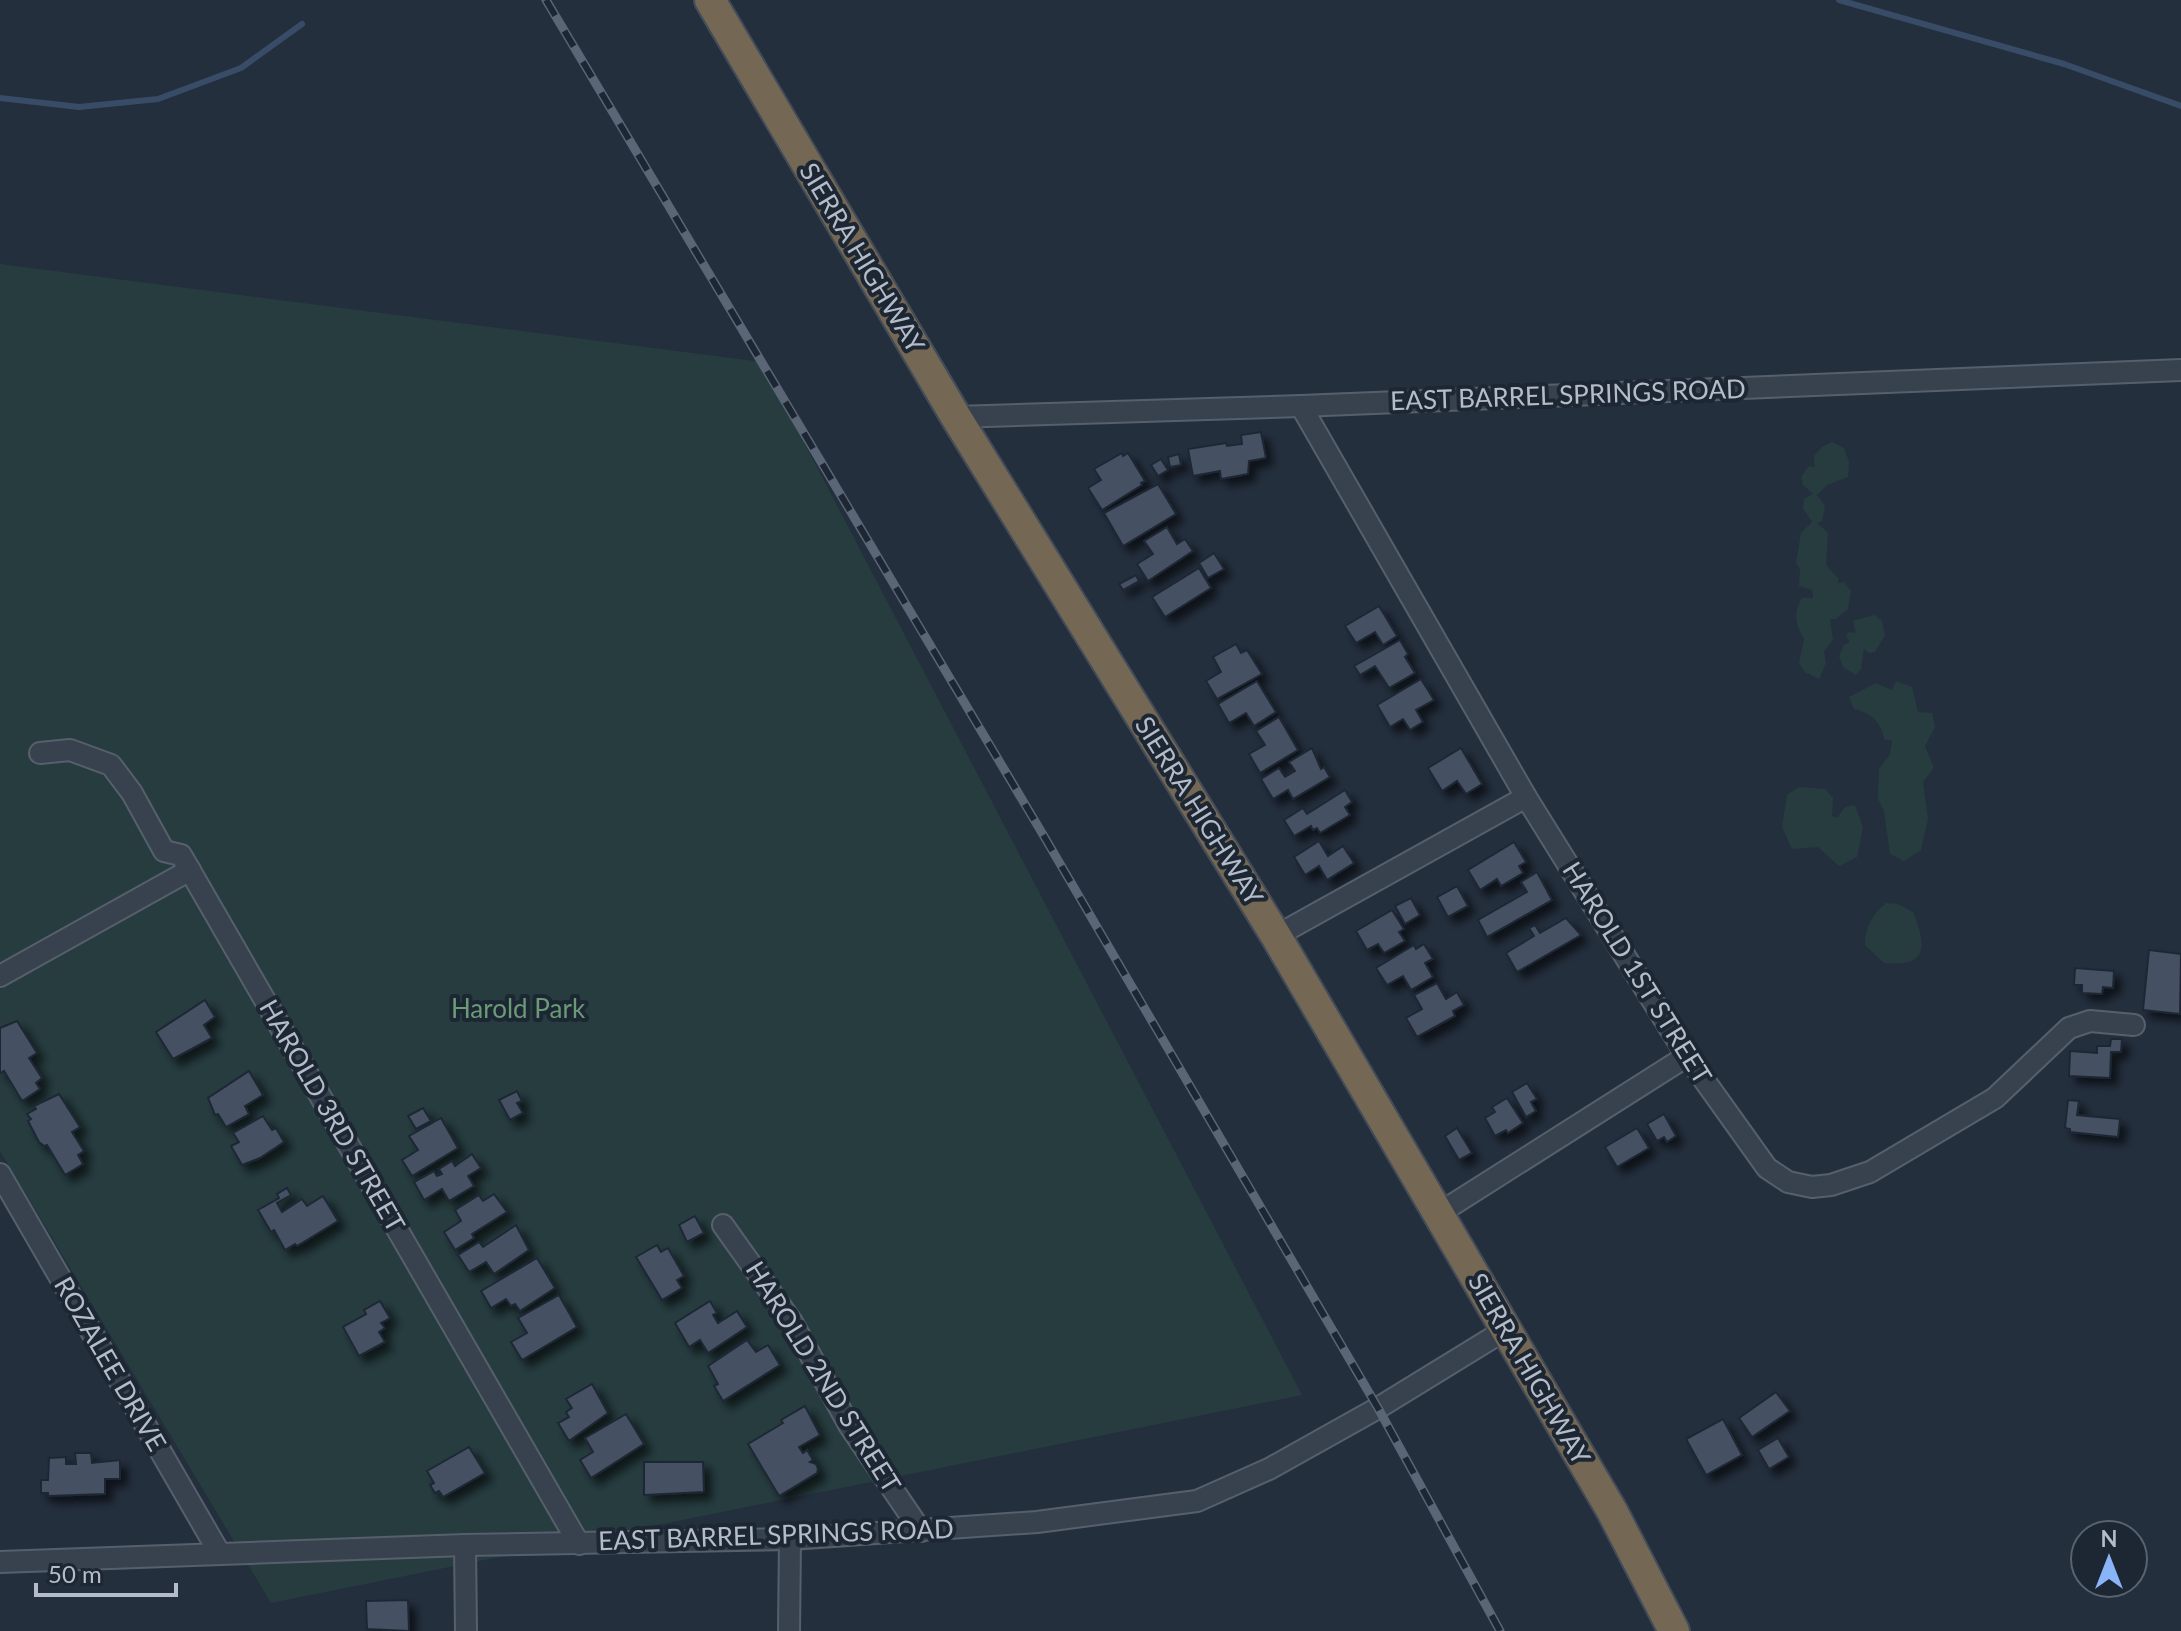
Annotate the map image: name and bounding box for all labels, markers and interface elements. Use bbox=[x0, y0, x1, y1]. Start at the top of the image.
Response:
street label: SIERRA HIGHWAY bbox=[793, 157, 933, 359]
street label: EAST BARREL SPRINGS ROAD bbox=[1390, 372, 1746, 416]
street label: SIERRA HIGHWAY bbox=[1129, 710, 1271, 911]
street label: HAROLD 1ST STREET bbox=[1557, 856, 1719, 1089]
park label: Harold Park bbox=[451, 992, 586, 1024]
street label: HAROLD 3RD STREET bbox=[253, 994, 412, 1237]
street label: HAROLD 2ND STREET bbox=[740, 1255, 908, 1498]
street label: SIERRA HIGHWAY bbox=[1462, 1267, 1598, 1471]
street label: ROZALEE DRIVE bbox=[48, 1271, 174, 1456]
street label: EAST BARREL SPRINGS ROAD bbox=[598, 1512, 954, 1556]
north arrow bbox=[2069, 1519, 2149, 1599]
text: N bbox=[2101, 1525, 2117, 1552]
scale bar bbox=[36, 1547, 176, 1597]
text: 50 m bbox=[48, 1559, 102, 1588]

